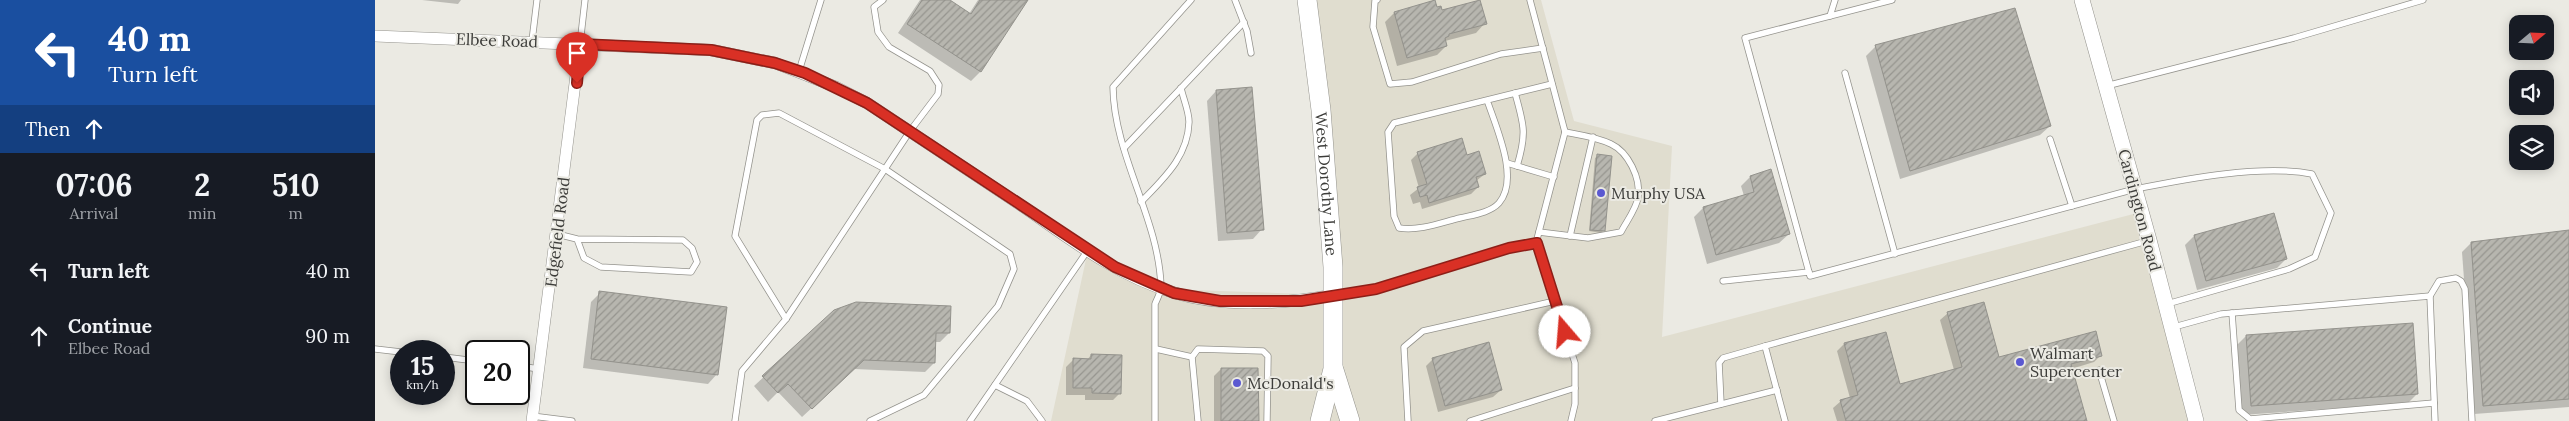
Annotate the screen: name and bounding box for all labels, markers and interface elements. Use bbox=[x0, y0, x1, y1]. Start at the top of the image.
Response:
north arrow bbox=[2509, 15, 2554, 60]
map controls bbox=[2509, 15, 2554, 170]
text: 40 m bbox=[108, 16, 191, 61]
icon: left bbox=[25, 20, 90, 85]
street label: Elbee Road bbox=[456, 29, 539, 51]
pin bbox=[556, 32, 598, 83]
icon: arrive bbox=[563, 39, 591, 67]
text: Turn left bbox=[108, 60, 198, 88]
button: sound bbox=[2509, 70, 2554, 115]
street label: West Dorothy Lane bbox=[1311, 111, 1342, 257]
icon: ahead bbox=[80, 115, 108, 143]
text: Then bbox=[25, 117, 70, 141]
button: layers bbox=[2509, 125, 2554, 170]
street label: Cardington Road bbox=[2114, 147, 2166, 274]
text: 07:06 bbox=[56, 166, 132, 204]
text: 2 bbox=[194, 166, 210, 204]
text: 510 bbox=[272, 166, 319, 204]
street label: Edgefield Road bbox=[540, 175, 574, 288]
place label: Murphy USA bbox=[1611, 183, 1706, 203]
marker: Murphy USA bbox=[1595, 187, 1607, 199]
text: Arrival bbox=[70, 203, 118, 223]
text: min bbox=[188, 203, 217, 223]
text: m bbox=[289, 203, 303, 223]
icon: left bbox=[25, 257, 53, 285]
text: Turn left bbox=[68, 259, 149, 283]
text: 40 m bbox=[306, 259, 350, 283]
position arrow bbox=[1538, 305, 1590, 357]
text: Continue bbox=[68, 314, 152, 338]
icon: ahead bbox=[25, 322, 53, 350]
text: 90 m bbox=[305, 324, 350, 348]
text: Elbee Road bbox=[68, 338, 150, 358]
speed limit sign: 20 bbox=[465, 340, 530, 405]
place label: Walmart Supercenter bbox=[2030, 343, 2122, 381]
text: 15 bbox=[411, 350, 434, 382]
marker: Walmart Supercenter bbox=[2014, 356, 2026, 368]
place label: McDonald's bbox=[1247, 373, 1334, 393]
text: km/h bbox=[406, 377, 439, 392]
marker: McDonald's bbox=[1231, 377, 1243, 389]

